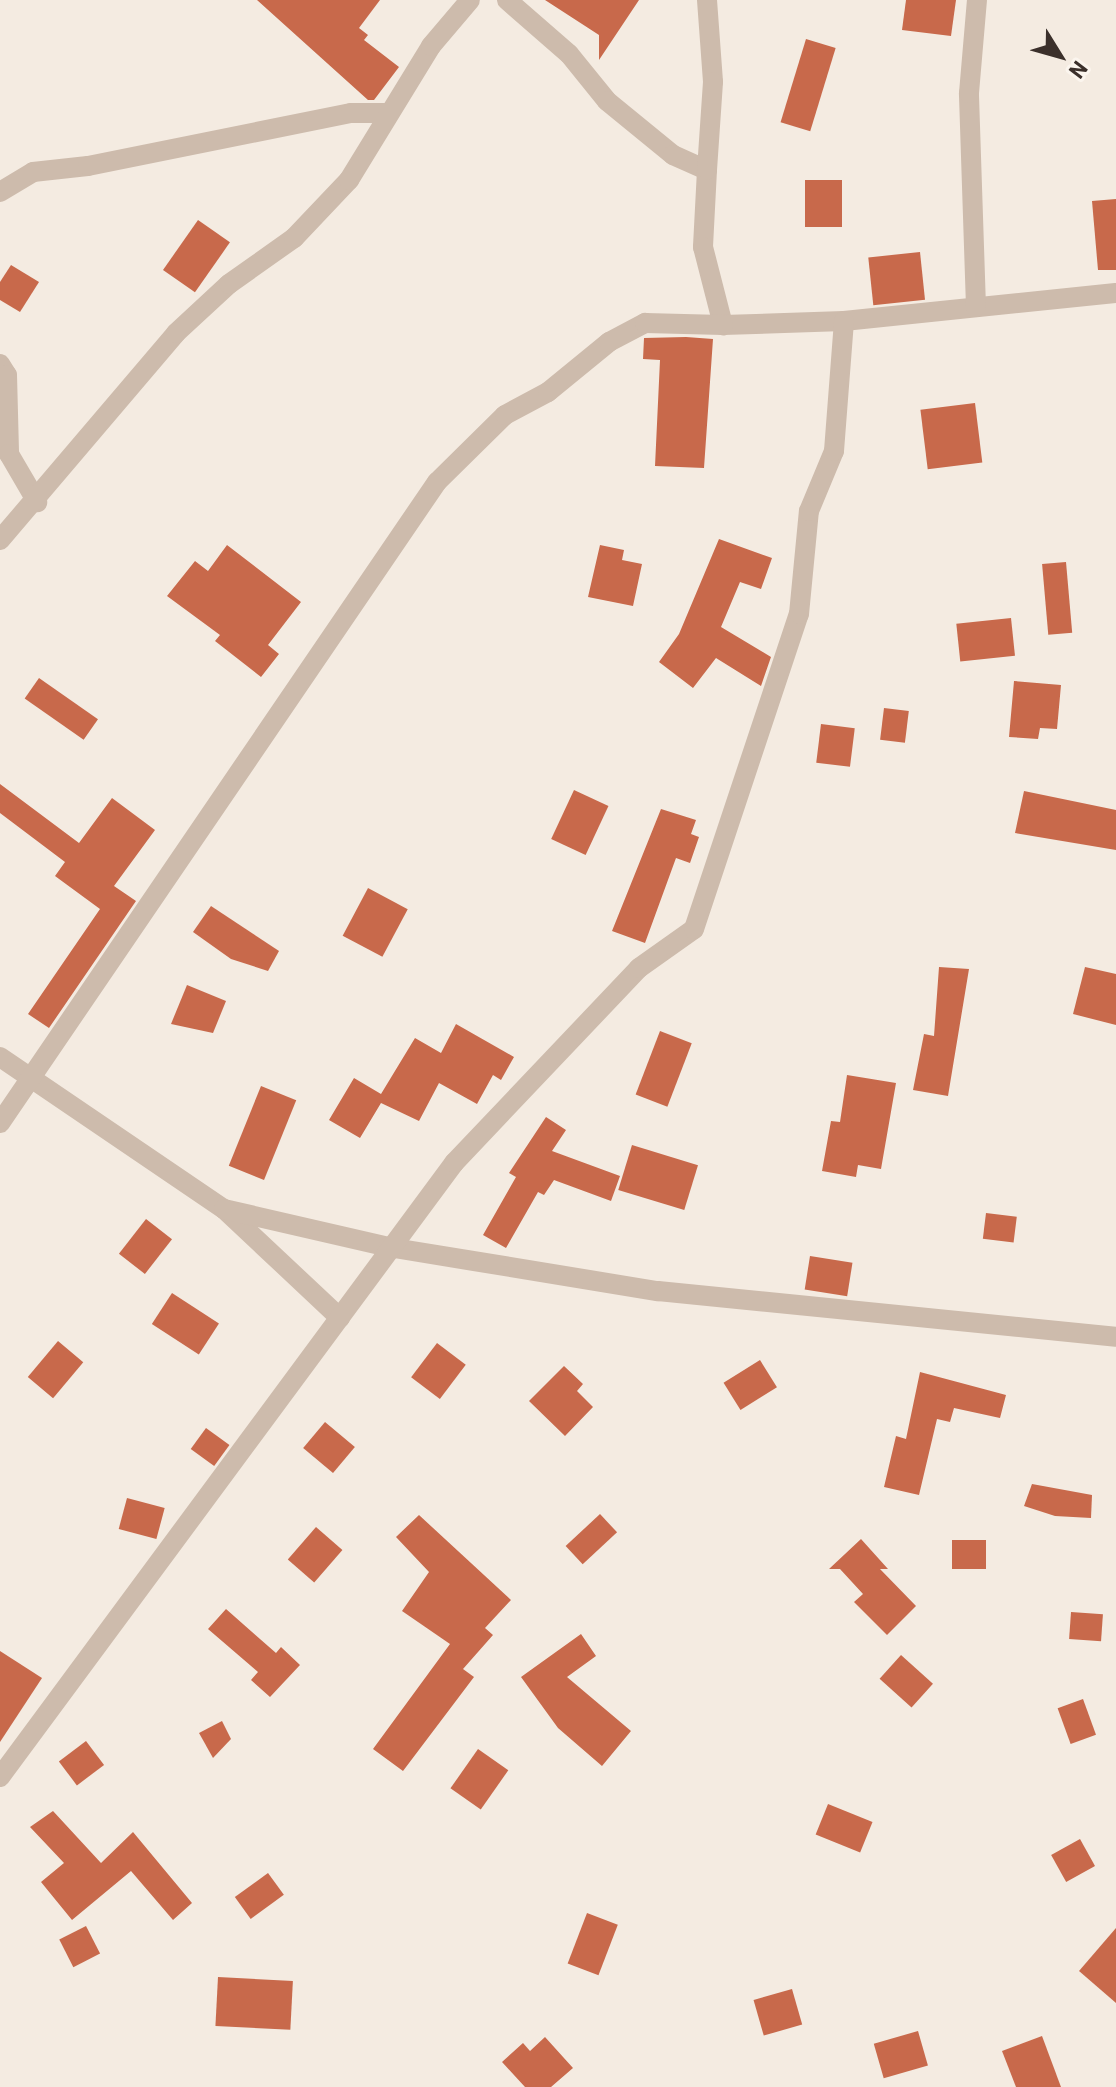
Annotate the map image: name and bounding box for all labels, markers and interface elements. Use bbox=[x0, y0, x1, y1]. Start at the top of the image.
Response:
north arrow bbox=[1020, 16, 1100, 96]
text: N bbox=[1064, 57, 1094, 84]

